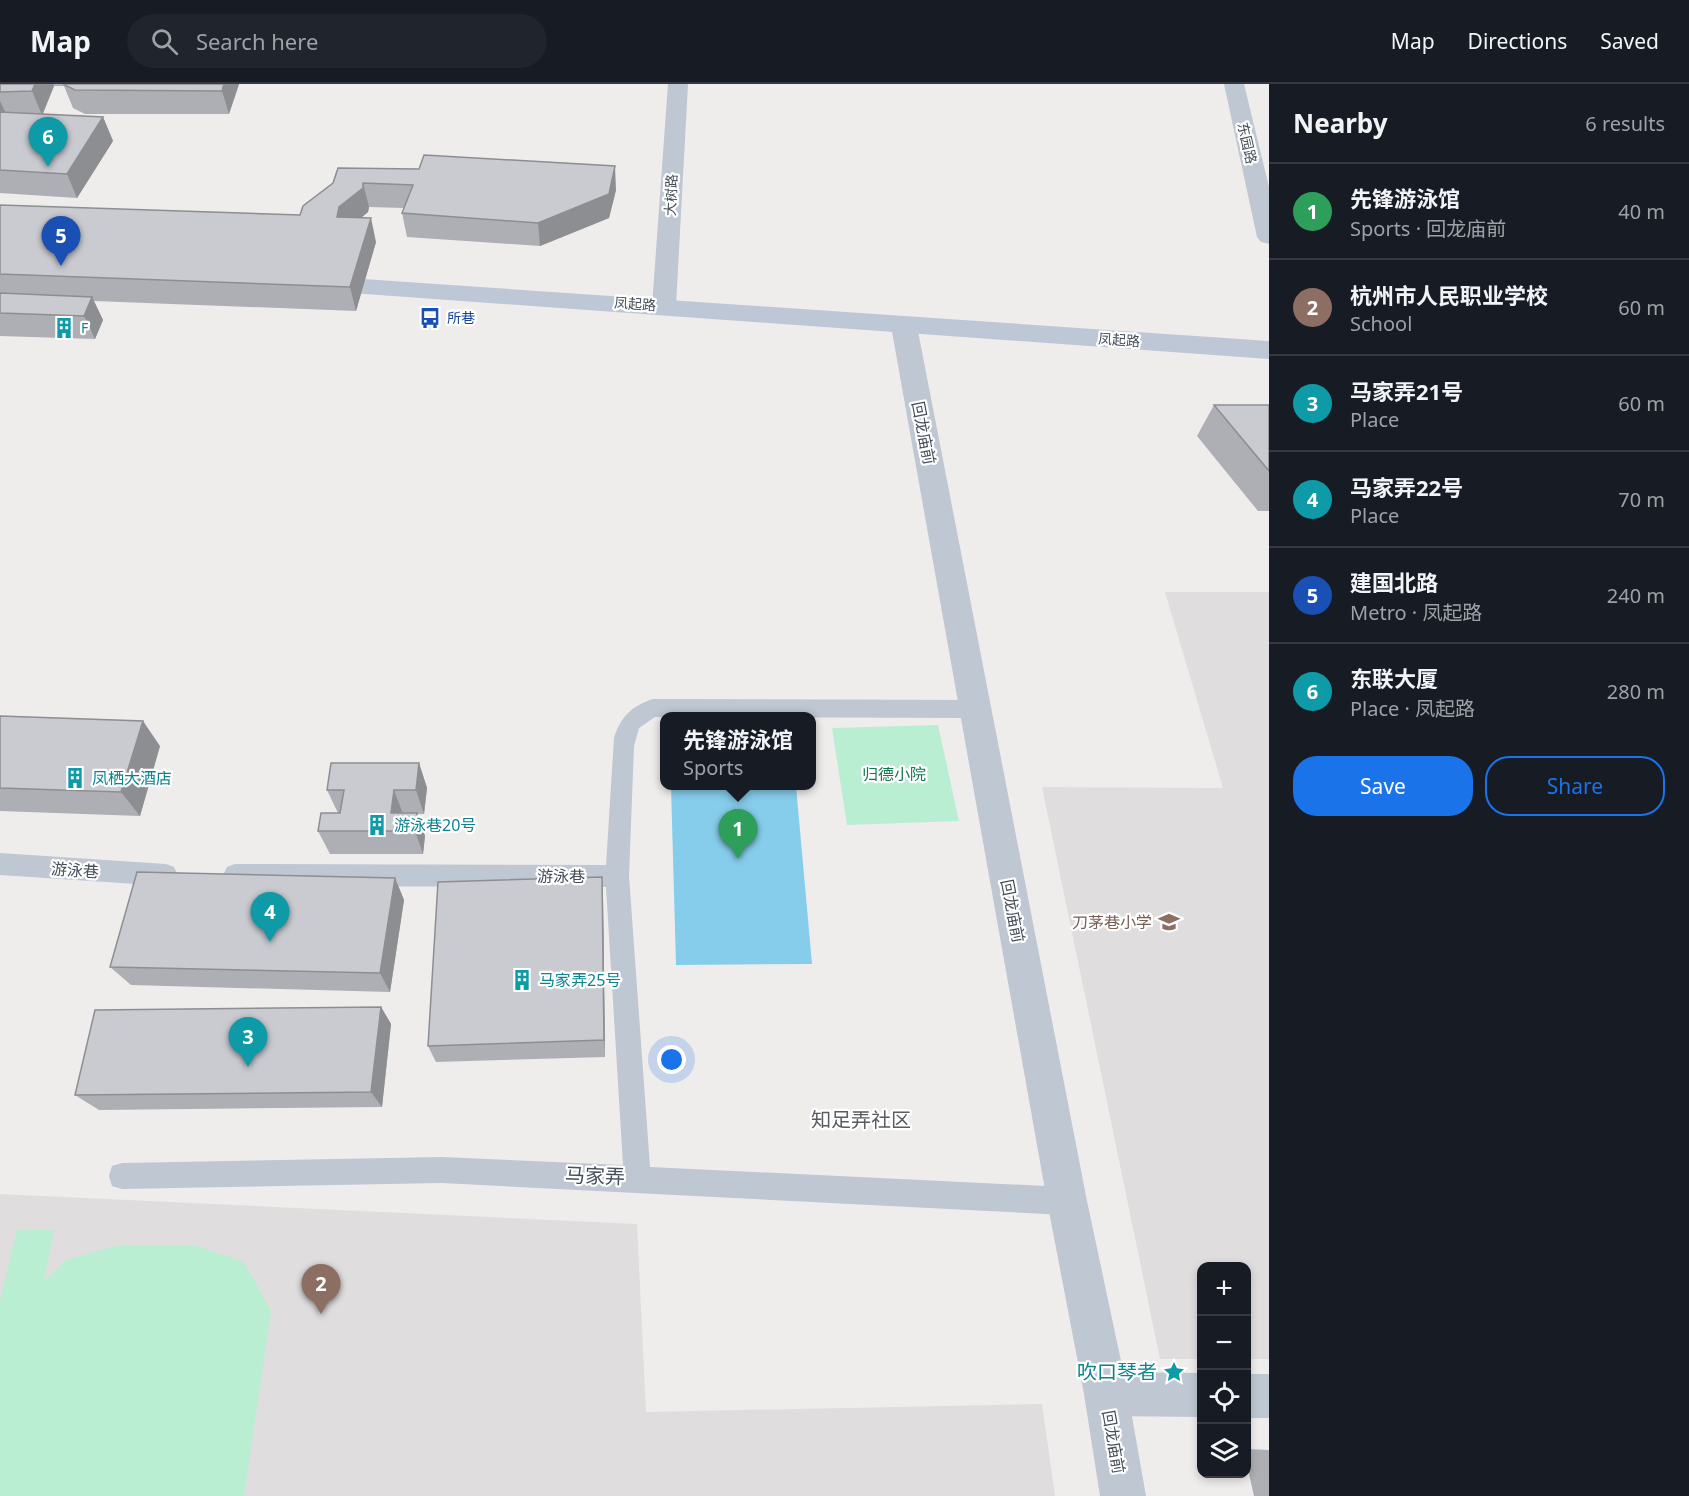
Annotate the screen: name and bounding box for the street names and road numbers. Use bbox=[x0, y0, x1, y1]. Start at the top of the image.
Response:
street label: 东园路 bbox=[1234, 120, 1261, 165]
street label: 大树路 bbox=[660, 174, 681, 216]
street label: 凤起路 bbox=[613, 293, 657, 314]
street label: 凤起路 bbox=[1097, 329, 1141, 350]
street label: 回龙庙前 bbox=[907, 399, 941, 467]
street label: 游泳巷 bbox=[50, 857, 100, 883]
street label: 游泳巷 bbox=[537, 865, 585, 887]
street label: 回龙庙前 bbox=[996, 877, 1030, 945]
street label: 马家弄 bbox=[565, 1161, 625, 1190]
street label: 回龙庙前 bbox=[1098, 1409, 1130, 1475]

